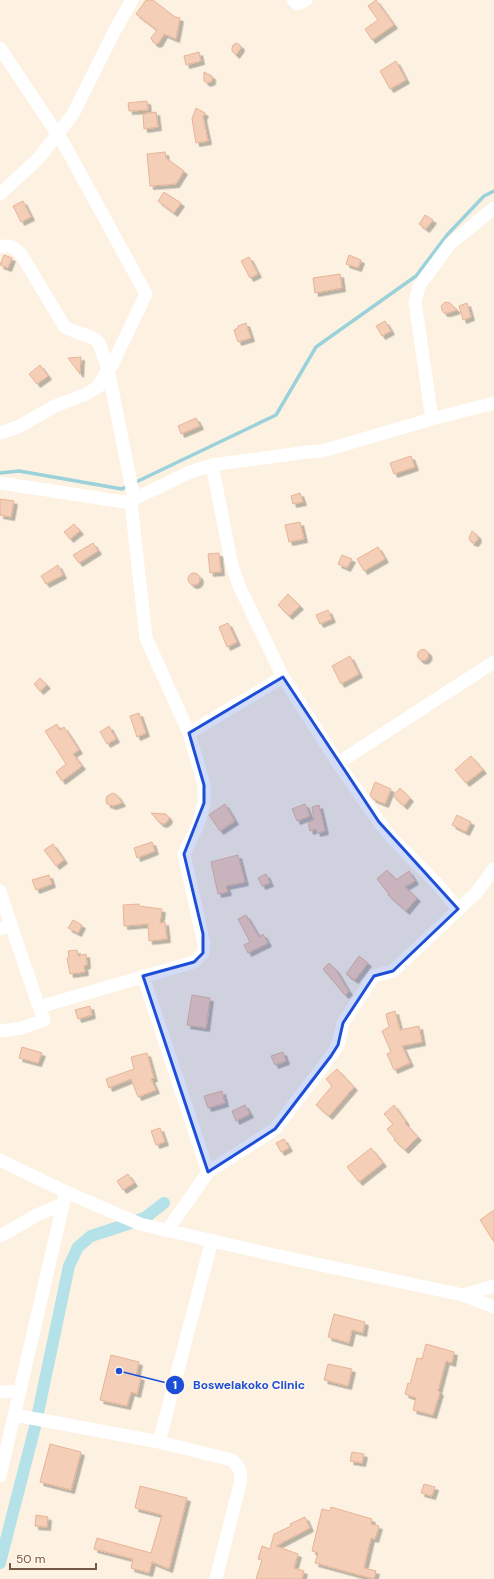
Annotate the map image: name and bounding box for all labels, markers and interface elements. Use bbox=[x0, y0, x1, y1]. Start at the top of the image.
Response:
callout: Boswelakoko Clinic bbox=[165, 1373, 313, 1397]
text: 1 bbox=[173, 1377, 177, 1393]
text: Boswelakoko Clinic bbox=[193, 1377, 305, 1393]
scale bar bbox=[10, 1545, 96, 1571]
text: 50 m bbox=[16, 1551, 45, 1567]

